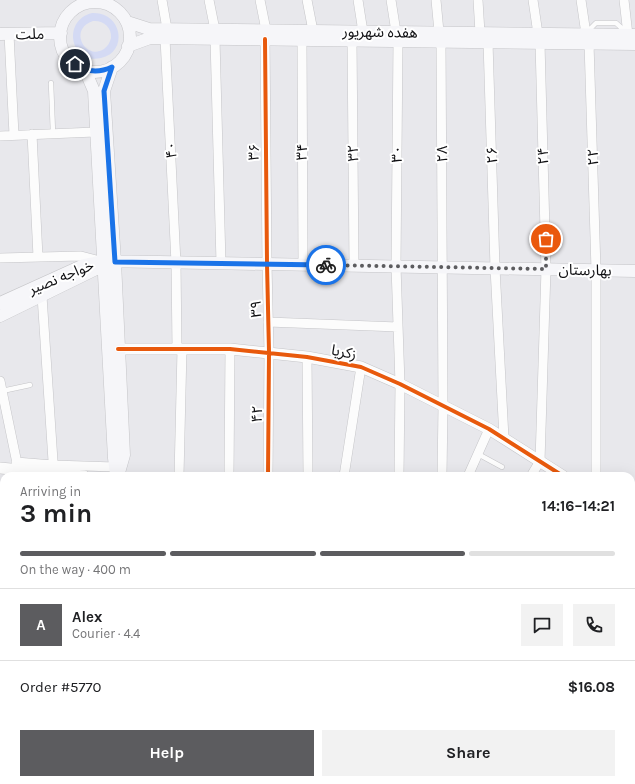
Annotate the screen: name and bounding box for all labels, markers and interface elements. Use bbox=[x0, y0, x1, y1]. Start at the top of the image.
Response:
street label: هفده شهریور bbox=[341, 22, 418, 42]
street label: ملت bbox=[15, 25, 45, 43]
pin bbox=[58, 47, 92, 81]
icon: home bbox=[64, 53, 86, 75]
street label: ۴۰ bbox=[162, 141, 180, 159]
street label: ۳۶ bbox=[245, 143, 263, 161]
street label: ۳۴ bbox=[293, 143, 311, 161]
street label: ۳۲ bbox=[344, 144, 362, 162]
street label: ۳۰ bbox=[388, 145, 406, 163]
street label: ۲۸ bbox=[433, 145, 451, 163]
street label: ۲۶ bbox=[483, 146, 501, 164]
street label: ۲۴ bbox=[534, 147, 552, 165]
street label: ۲۲ bbox=[584, 148, 602, 166]
pin bbox=[529, 222, 563, 256]
icon: bag bbox=[535, 228, 557, 250]
courier bbox=[306, 245, 346, 285]
icon: bike bbox=[315, 254, 337, 276]
street label: خواجه نصیر bbox=[25, 256, 96, 299]
street label: بهارستان bbox=[558, 261, 612, 279]
street label: ۳۹ bbox=[247, 300, 265, 318]
street label: زکریا bbox=[330, 341, 358, 363]
street label: ۴۲ bbox=[248, 405, 266, 423]
text: Arriving in bbox=[20, 484, 81, 499]
text: 14:16–14:21 bbox=[542, 497, 615, 515]
text: 3 min bbox=[20, 498, 92, 529]
text: On the way · 400 m bbox=[20, 562, 131, 577]
button: chat bbox=[521, 604, 563, 646]
button: phone bbox=[573, 604, 615, 646]
text: Alex bbox=[72, 608, 102, 626]
text: A bbox=[36, 616, 46, 634]
text: Courier · 4.4 bbox=[72, 626, 140, 641]
text: Order #5770 bbox=[20, 678, 102, 696]
text: $16.08 bbox=[568, 678, 615, 696]
button: Help bbox=[20, 730, 314, 776]
button: Share bbox=[322, 730, 615, 776]

